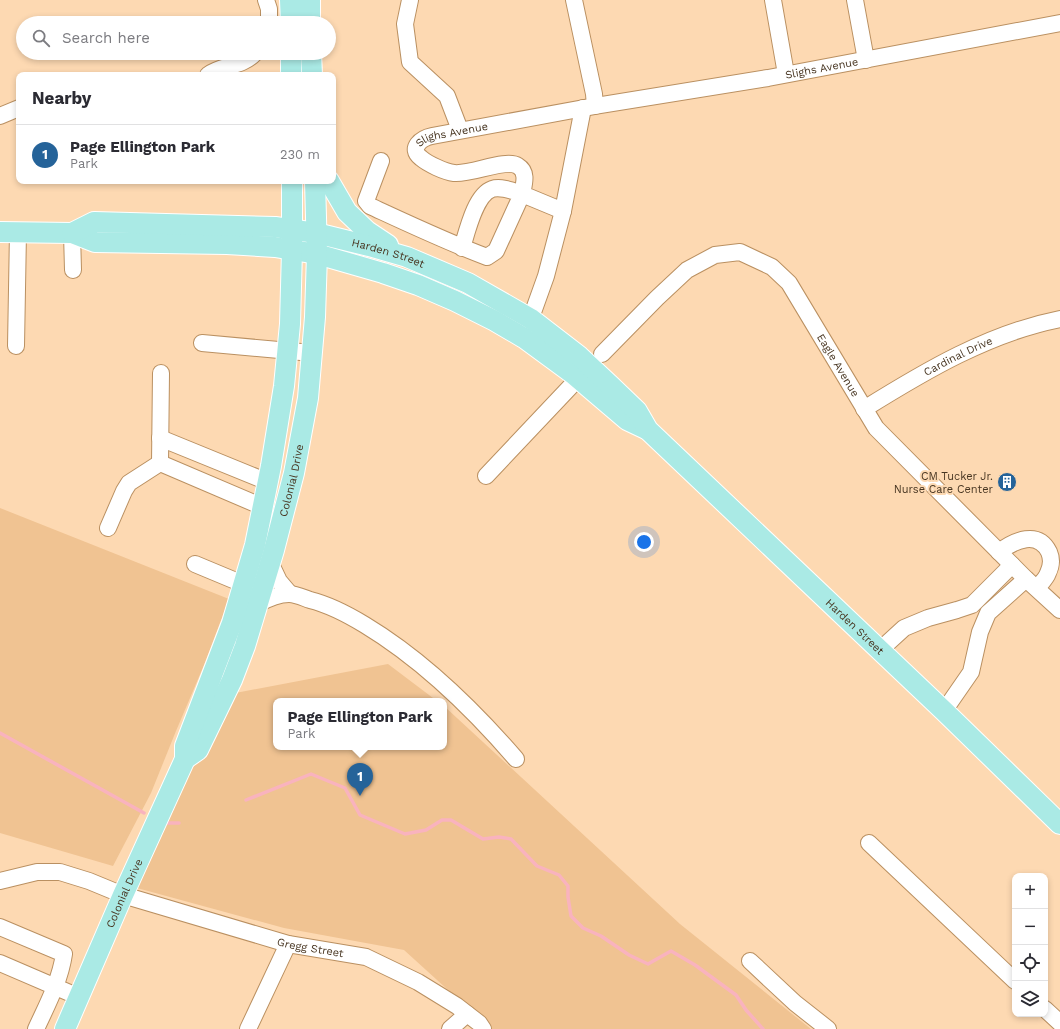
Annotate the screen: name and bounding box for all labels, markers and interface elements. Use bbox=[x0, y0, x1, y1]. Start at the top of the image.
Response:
search box bbox=[16, 16, 336, 60]
icon: search bbox=[30, 27, 52, 49]
text: Search here bbox=[62, 29, 150, 47]
street label: Slighs Avenue bbox=[784, 55, 859, 82]
text: Nearby bbox=[32, 88, 91, 108]
street label: Slighs Avenue bbox=[413, 120, 489, 150]
text: Page Ellington Park bbox=[70, 138, 215, 156]
text: 1 bbox=[42, 147, 48, 162]
text: 230 m bbox=[280, 147, 320, 162]
text: Park bbox=[70, 156, 98, 171]
street label: Harden Street bbox=[350, 236, 427, 271]
street label: Eagle Avenue bbox=[814, 332, 862, 399]
street label: Cardinal Drive bbox=[922, 334, 995, 379]
street label: Colonial Drive bbox=[277, 443, 306, 518]
place label: CM Tucker Jr. Nurse Care Center bbox=[894, 470, 993, 496]
building icon: CM Tucker Jr. Nurse Care Center bbox=[996, 471, 1018, 493]
your location bbox=[634, 532, 654, 552]
street label: Harden Street bbox=[823, 596, 887, 658]
popup bbox=[273, 698, 447, 750]
text: Page Ellington Park bbox=[287, 708, 433, 726]
text: Park bbox=[287, 726, 315, 741]
pin: 1 bbox=[347, 763, 373, 796]
street label: Colonial Drive bbox=[104, 857, 146, 930]
map controls bbox=[1012, 873, 1048, 1017]
button: + bbox=[1012, 873, 1048, 909]
button: − bbox=[1012, 909, 1048, 945]
street label: Gregg Street bbox=[275, 935, 345, 960]
button: locate bbox=[1012, 945, 1048, 981]
button: layers bbox=[1012, 981, 1048, 1017]

